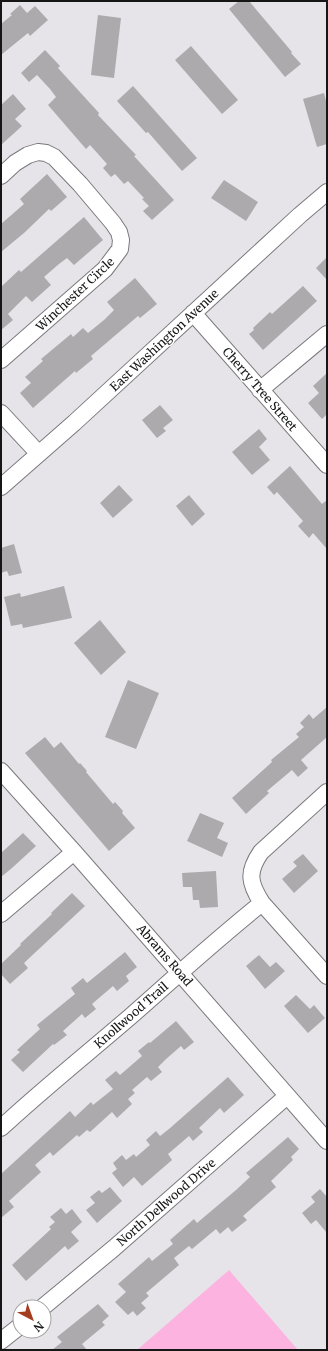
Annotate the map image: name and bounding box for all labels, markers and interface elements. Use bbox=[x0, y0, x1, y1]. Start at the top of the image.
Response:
street label: Winchester Circle bbox=[32, 254, 117, 335]
street label: East Washington Avenue bbox=[107, 286, 221, 394]
street label: Cherry Tree Street bbox=[220, 344, 301, 434]
street label: Abrams Road bbox=[133, 920, 196, 989]
street label: Knollwood Trail bbox=[91, 979, 171, 1051]
street label: North Dellwood Drive bbox=[114, 1155, 218, 1249]
north arrow bbox=[12, 1299, 52, 1339]
text: N bbox=[30, 1318, 46, 1335]

